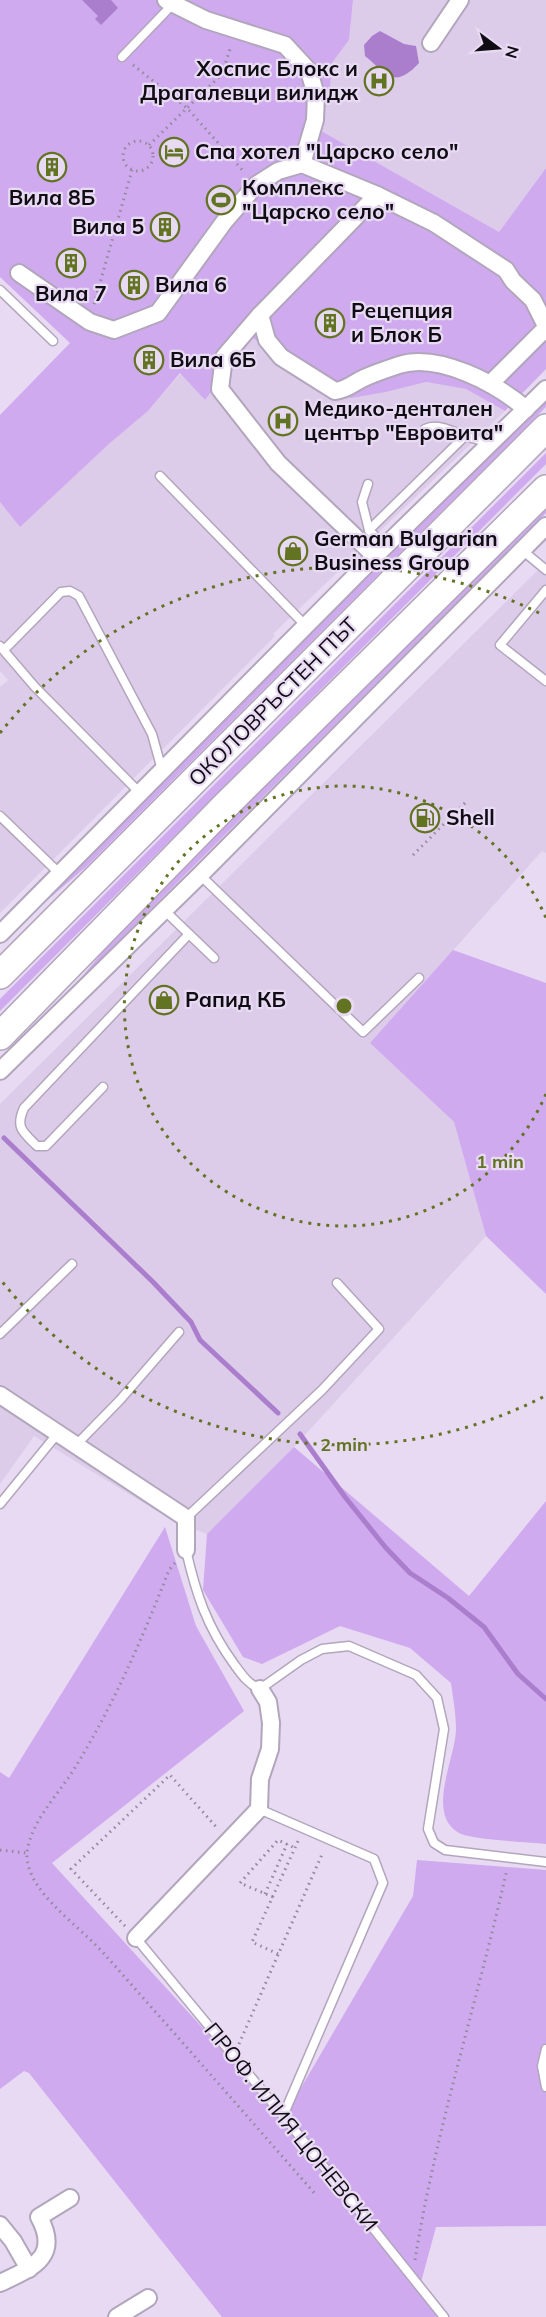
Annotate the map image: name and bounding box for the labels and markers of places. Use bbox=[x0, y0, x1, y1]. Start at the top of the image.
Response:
place label: Хоспис Блокс и Драгалевци вилидж bbox=[140, 55, 358, 105]
hospital icon: Хоспис Блокс и Драгалевци вилидж bbox=[363, 65, 395, 97]
hotel icon: Спа хотел "Царско село" bbox=[158, 136, 190, 168]
place label: Спа хотел "Царско село" bbox=[195, 138, 458, 164]
building icon: Вила 8Б bbox=[36, 151, 68, 183]
place label: Комплекс "Царско село" bbox=[242, 174, 394, 224]
place label: Вила 8Б bbox=[9, 184, 95, 210]
sports icon: Комплекс "Царско село" bbox=[205, 184, 237, 216]
building icon: Вила 5 bbox=[149, 211, 181, 243]
place label: Вила 5 bbox=[72, 213, 144, 239]
building icon: Вила 7 bbox=[55, 247, 87, 279]
building icon: Вила 6 bbox=[118, 269, 150, 301]
place label: Вила 6 bbox=[155, 271, 227, 297]
place label: Вила 7 bbox=[35, 280, 107, 306]
place label: Рецепция и Блок Б bbox=[351, 297, 453, 347]
building icon: Рецепция и Блок Б bbox=[314, 307, 346, 339]
building icon: Вила 6Б bbox=[133, 344, 165, 376]
place label: Вила 6Б bbox=[170, 346, 256, 372]
place label: Медико-дентален център "Евровита" bbox=[304, 395, 503, 445]
hospital icon: Медико-дентален център "Евровита" bbox=[267, 405, 299, 437]
place label: German Bulgarian Business Group bbox=[314, 525, 498, 575]
shop icon: German Bulgarian Business Group bbox=[277, 535, 309, 567]
fuel station icon: Shell bbox=[409, 802, 441, 834]
place label: Shell bbox=[446, 804, 495, 830]
shop icon: Рапид КБ bbox=[148, 984, 180, 1016]
place label: Рапид КБ bbox=[185, 986, 286, 1012]
centre of rings bbox=[334, 996, 354, 1016]

